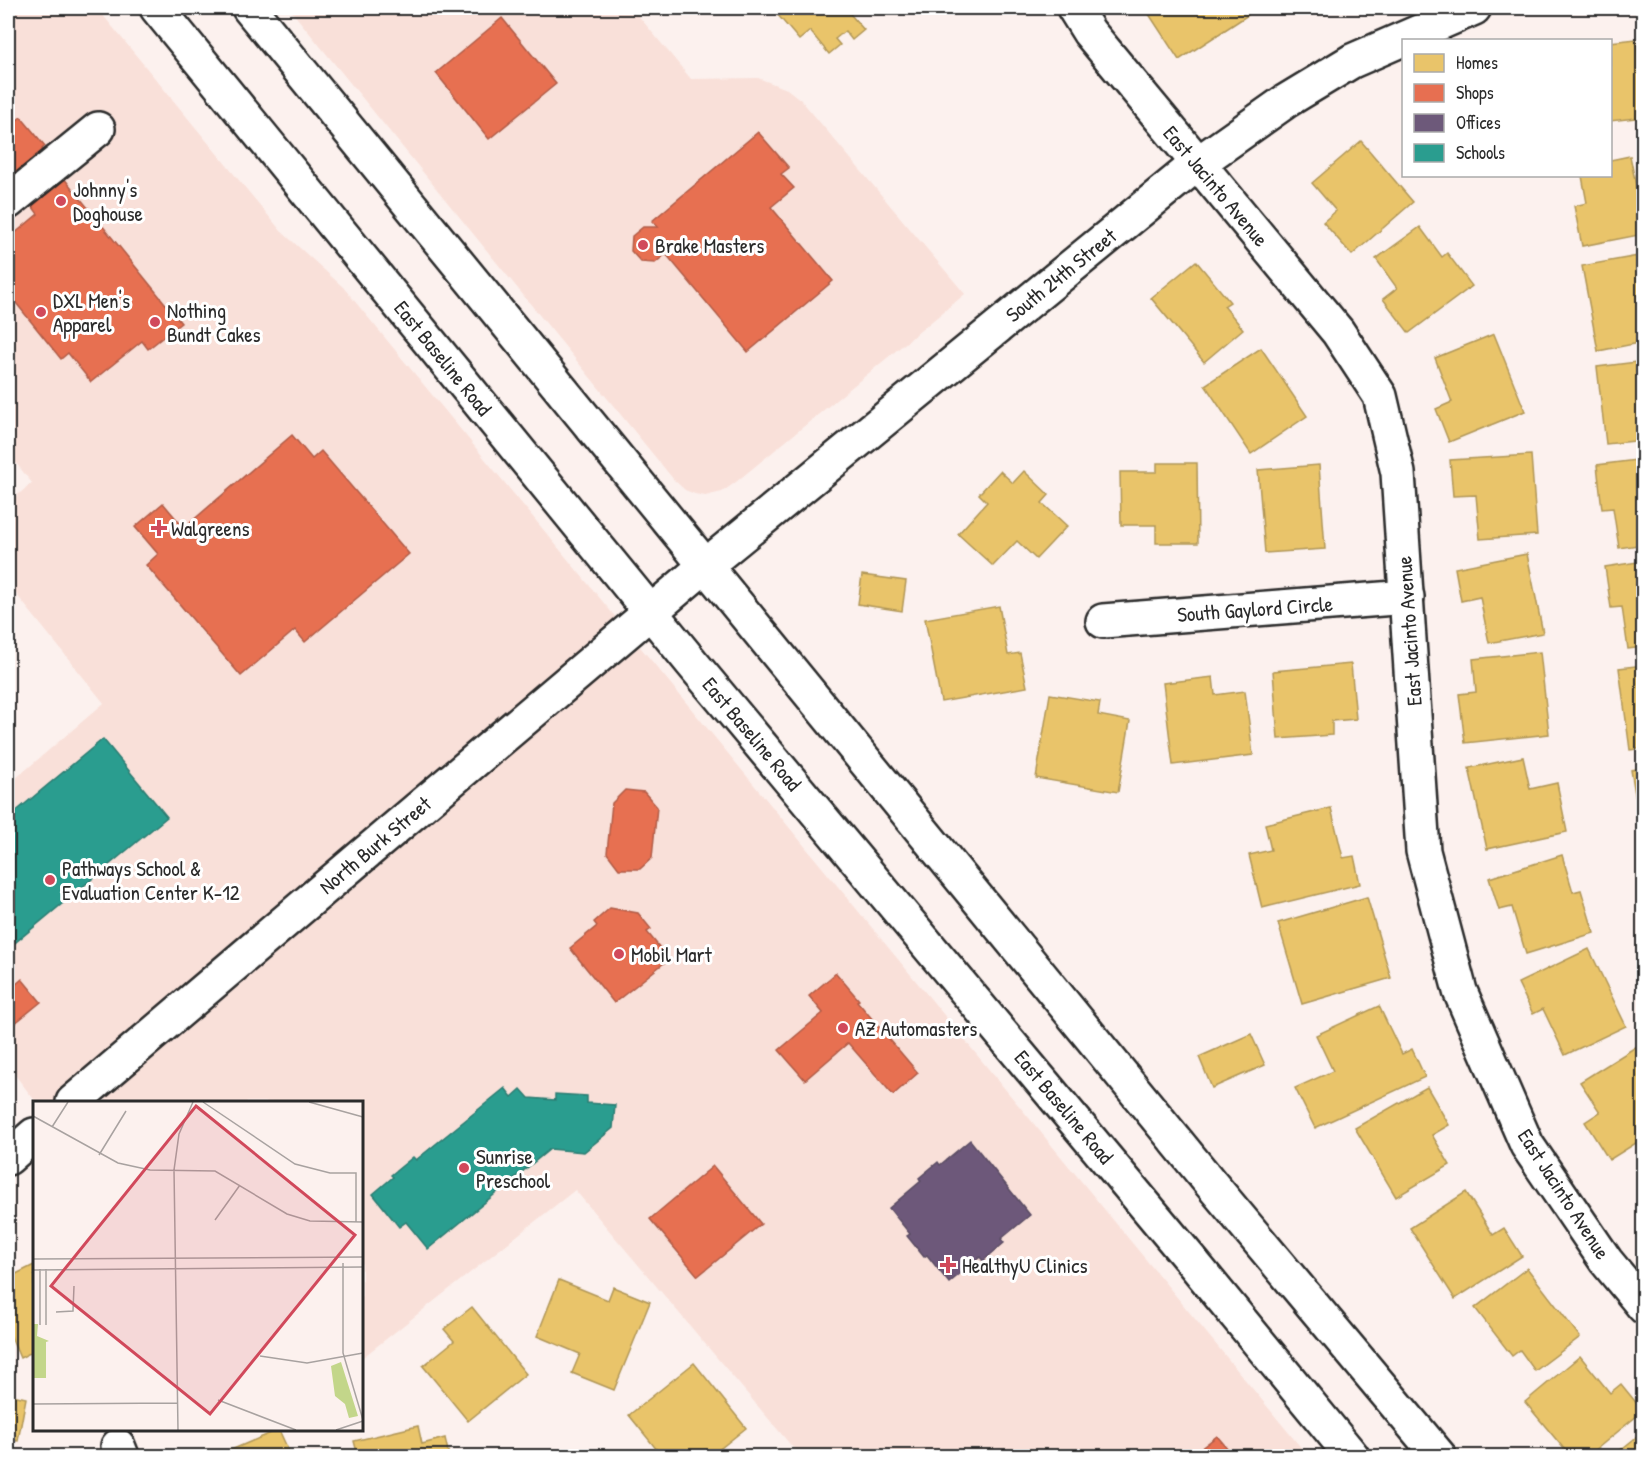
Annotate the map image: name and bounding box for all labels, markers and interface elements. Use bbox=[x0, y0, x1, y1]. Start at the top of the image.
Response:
legend bbox=[1402, 39, 1612, 177]
text: Homes bbox=[1456, 50, 1498, 75]
text: Shops bbox=[1456, 80, 1494, 105]
text: Offices bbox=[1456, 110, 1501, 135]
street label: East Jacinto Avenue bbox=[1157, 119, 1275, 253]
text: Schools bbox=[1456, 140, 1505, 165]
place label: Johnny's Doghouse bbox=[73, 175, 143, 228]
marker: Johnny's Doghouse bbox=[54, 194, 68, 208]
street label: South 24th Street bbox=[999, 221, 1123, 329]
place label: Brake Masters bbox=[655, 231, 764, 260]
marker: Brake Masters bbox=[636, 238, 650, 252]
place label: DXL Men's Apparel bbox=[53, 286, 130, 339]
street label: East Baseline Road bbox=[388, 294, 498, 422]
place label: Nothing Bundt Cakes bbox=[167, 296, 261, 349]
marker: DXL Men's Apparel bbox=[34, 305, 48, 319]
marker: Nothing Bundt Cakes bbox=[148, 315, 162, 329]
place label: Walgreens bbox=[171, 514, 249, 543]
marker: Walgreens bbox=[152, 521, 166, 535]
street label: East Jacinto Avenue bbox=[1389, 555, 1429, 707]
street label: South Gaylord Circle bbox=[1176, 589, 1334, 629]
street label: East Baseline Road bbox=[696, 671, 808, 797]
street label: North Burk Street bbox=[313, 789, 438, 901]
place label: Pathways School & Evaluation Center K-12 bbox=[62, 854, 240, 907]
marker: Pathways School & Evaluation Center K-12 bbox=[43, 873, 57, 887]
place label: Mobil Mart bbox=[631, 940, 713, 969]
marker: Mobil Mart bbox=[612, 947, 626, 961]
place label: AZ Automasters bbox=[855, 1014, 977, 1043]
marker: AZ Automasters bbox=[836, 1021, 850, 1035]
street label: East Baseline Road bbox=[1008, 1044, 1120, 1170]
inset map bbox=[33, 1101, 363, 1431]
street label: East Jacinto Avenue bbox=[1511, 1123, 1617, 1265]
place label: Sunrise Preschool bbox=[476, 1142, 551, 1195]
marker: Sunrise Preschool bbox=[457, 1161, 471, 1175]
place label: HealthyU Clinics bbox=[962, 1251, 1088, 1280]
marker: HealthyU Clinics bbox=[939, 1256, 957, 1274]

